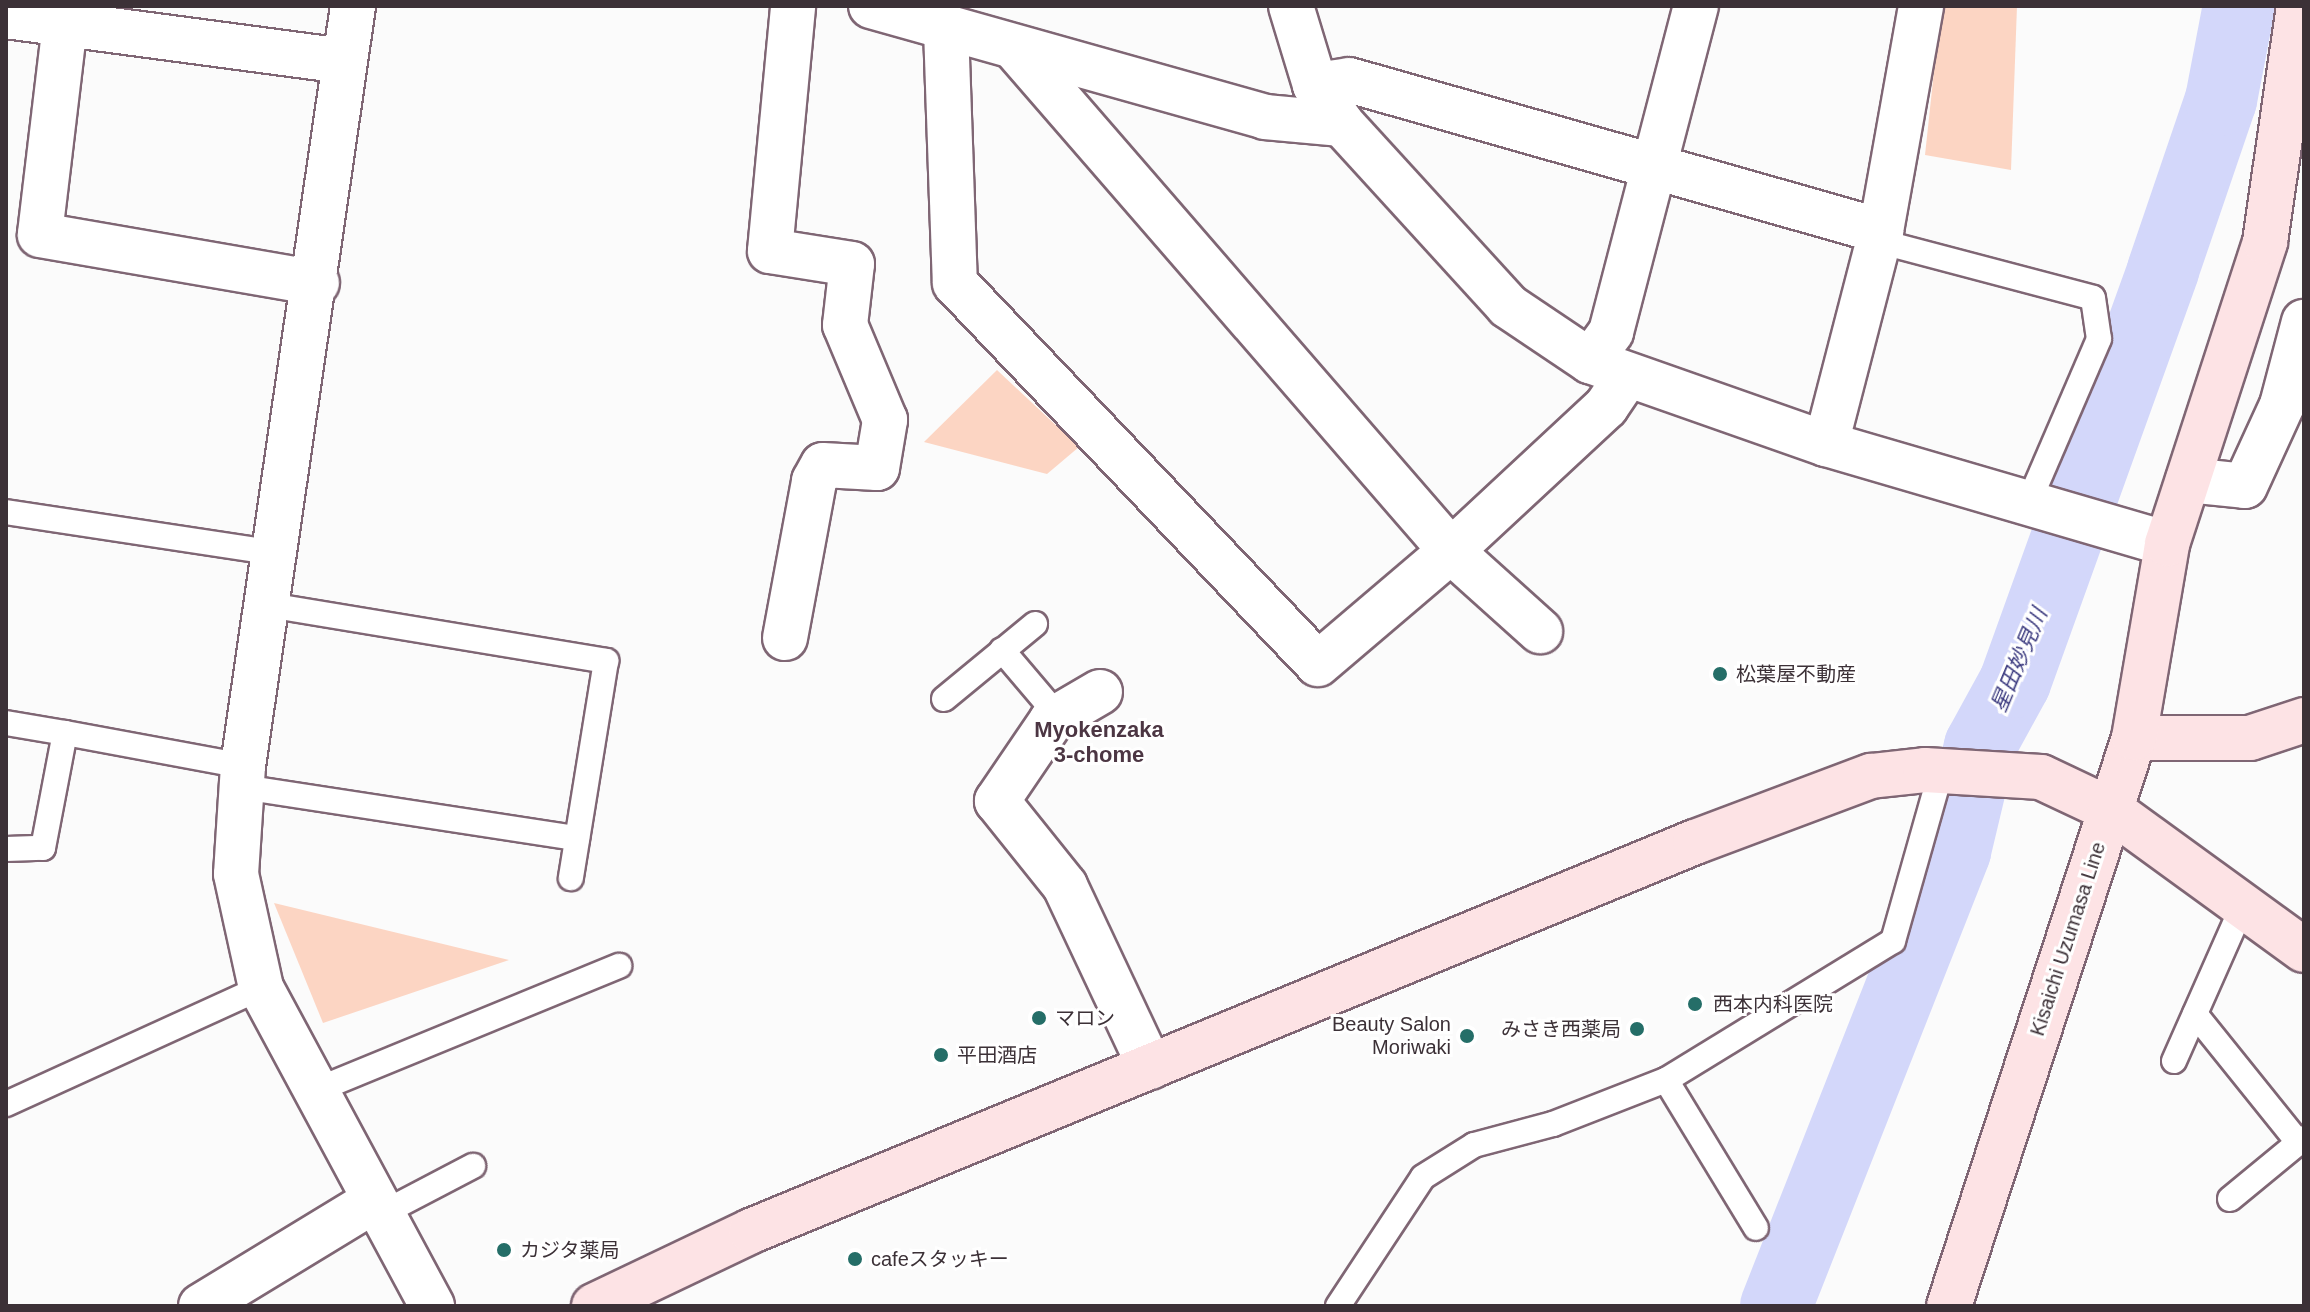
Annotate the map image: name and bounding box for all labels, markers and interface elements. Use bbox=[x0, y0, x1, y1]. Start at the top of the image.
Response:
water label: 星田妙見川 bbox=[1985, 604, 2053, 716]
place label: 松葉屋不動産 bbox=[1736, 662, 1856, 686]
marker: 松葉屋不動産 bbox=[1711, 665, 1729, 683]
district label: Myokenzaka 3-chome bbox=[1034, 716, 1164, 768]
street label: Kisaichi Uzumasa Line bbox=[2025, 839, 2111, 1039]
place label: 西本内科医院 bbox=[1713, 992, 1833, 1016]
marker: 西本内科医院 bbox=[1684, 993, 1706, 1015]
place label: マロン bbox=[1055, 1006, 1115, 1030]
marker: マロン bbox=[1030, 1009, 1048, 1027]
place label: Beauty Salon Moriwaki bbox=[1332, 1012, 1451, 1059]
place label: みさき西薬局 bbox=[1501, 1017, 1621, 1041]
marker: みさき西薬局 bbox=[1628, 1020, 1646, 1038]
marker: Beauty Salon Moriwaki bbox=[1458, 1027, 1476, 1045]
place label: 平田酒店 bbox=[957, 1043, 1037, 1067]
marker: 平田酒店 bbox=[932, 1046, 950, 1064]
place label: カジタ薬局 bbox=[520, 1238, 620, 1262]
marker: カジタ薬局 bbox=[495, 1241, 513, 1259]
place label: cafeスタッキー bbox=[871, 1247, 1009, 1271]
marker: cafeスタッキー bbox=[846, 1250, 864, 1268]

